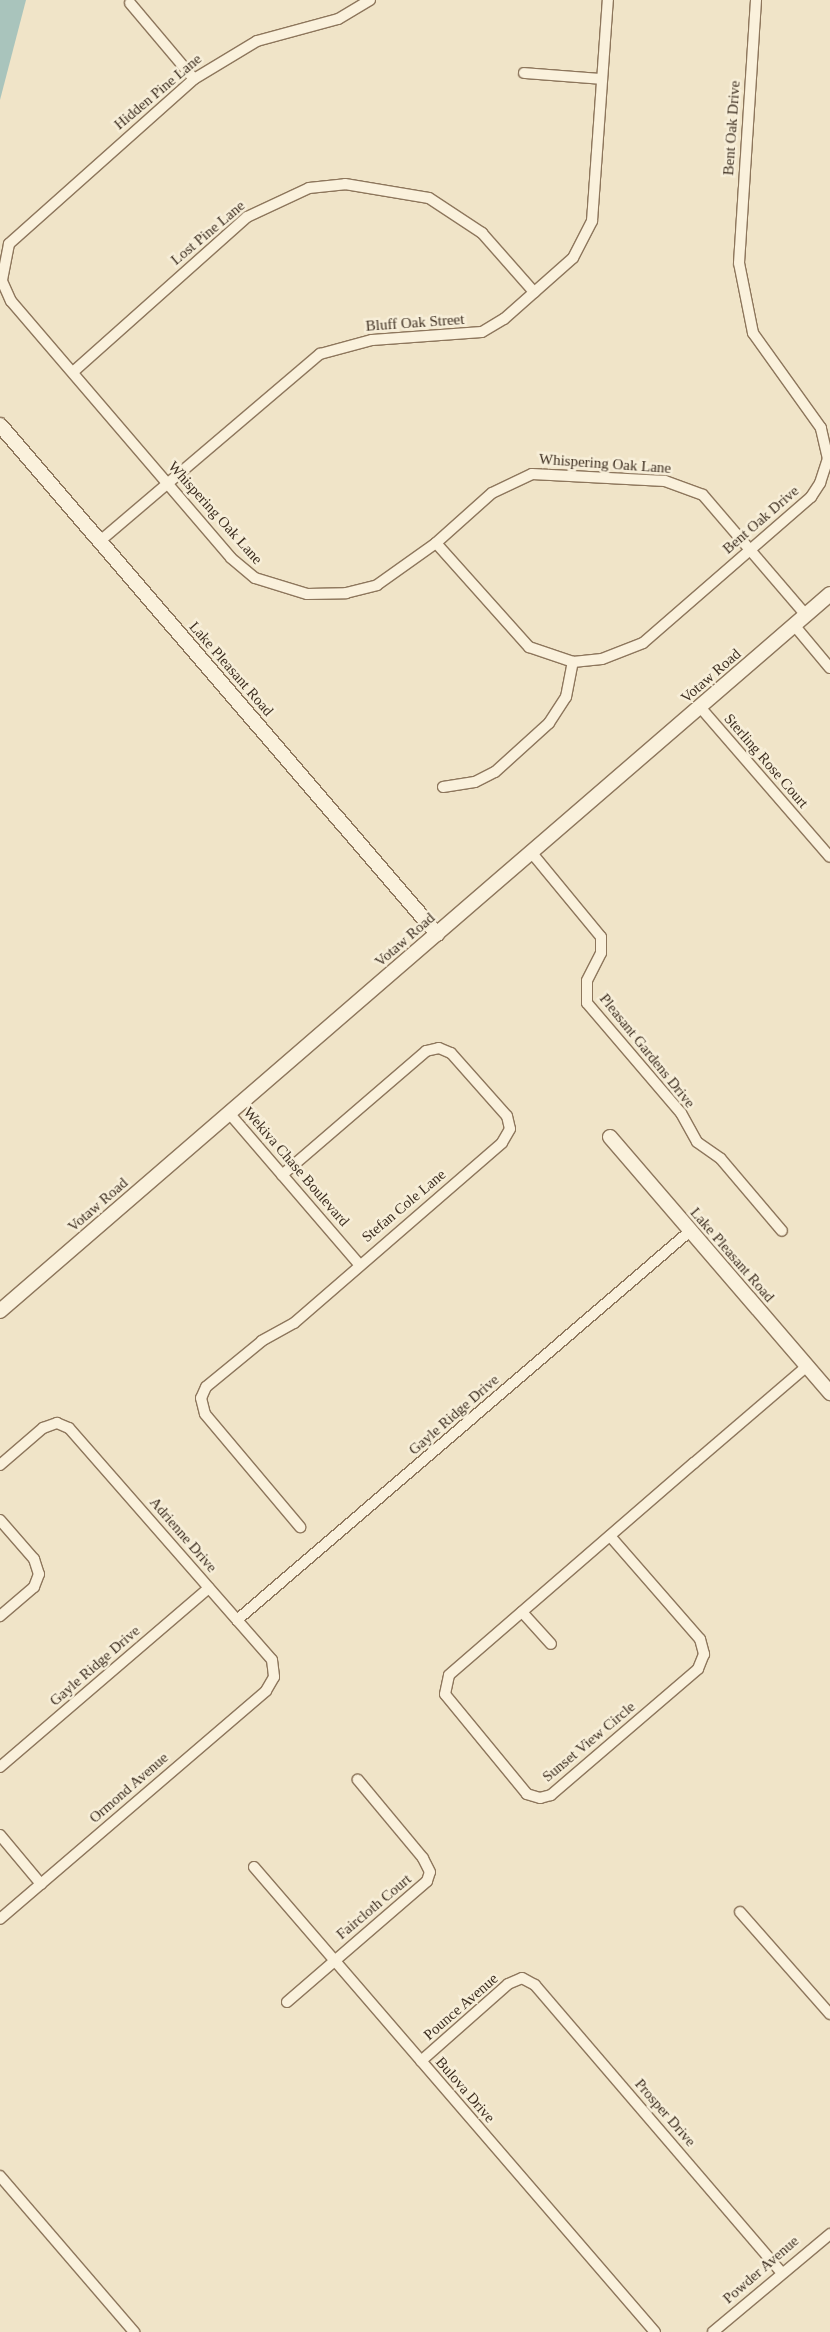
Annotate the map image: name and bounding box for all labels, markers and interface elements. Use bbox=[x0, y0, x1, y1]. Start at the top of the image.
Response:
street label: Hidden Pine Lane bbox=[111, 50, 205, 134]
street label: Bent Oak Drive bbox=[720, 80, 744, 176]
street label: Lost Pine Lane bbox=[167, 197, 249, 269]
street label: Bluff Oak Street bbox=[365, 311, 465, 335]
street label: Whispering Oak Lane bbox=[538, 450, 672, 478]
street label: Whispering Oak Lane bbox=[164, 458, 266, 568]
street label: Bent Oak Drive bbox=[719, 482, 803, 558]
street label: Lake Pleasant Road bbox=[185, 618, 277, 720]
street label: Votaw Road bbox=[677, 645, 745, 707]
street label: Sterling Rose Court bbox=[720, 710, 812, 812]
street label: Votaw Road bbox=[371, 909, 439, 971]
street label: Pleasant Gardens Drive bbox=[595, 990, 699, 1112]
street label: Wekiva Chase Boulevard bbox=[239, 1104, 353, 1230]
street label: Stefan Cole Lane bbox=[358, 1166, 450, 1246]
street label: Votaw Road bbox=[64, 1174, 132, 1236]
street label: Lake Pleasant Road bbox=[686, 1204, 778, 1306]
street label: Gayle Ridge Drive bbox=[405, 1371, 503, 1459]
street label: Adrienne Drive bbox=[145, 1494, 221, 1576]
street label: Gayle Ridge Drive bbox=[46, 1622, 144, 1710]
street label: Sunset View Circle bbox=[539, 1698, 639, 1786]
street label: Ormond Avenue bbox=[86, 1749, 172, 1827]
street label: Faircloth Court bbox=[333, 1871, 415, 1943]
street label: Pounce Avenue bbox=[420, 1970, 502, 2044]
street label: Bulova Drive bbox=[432, 2053, 498, 2127]
street label: Prosper Drive bbox=[631, 2075, 699, 2151]
street label: Powder Avenue bbox=[719, 2232, 803, 2308]

